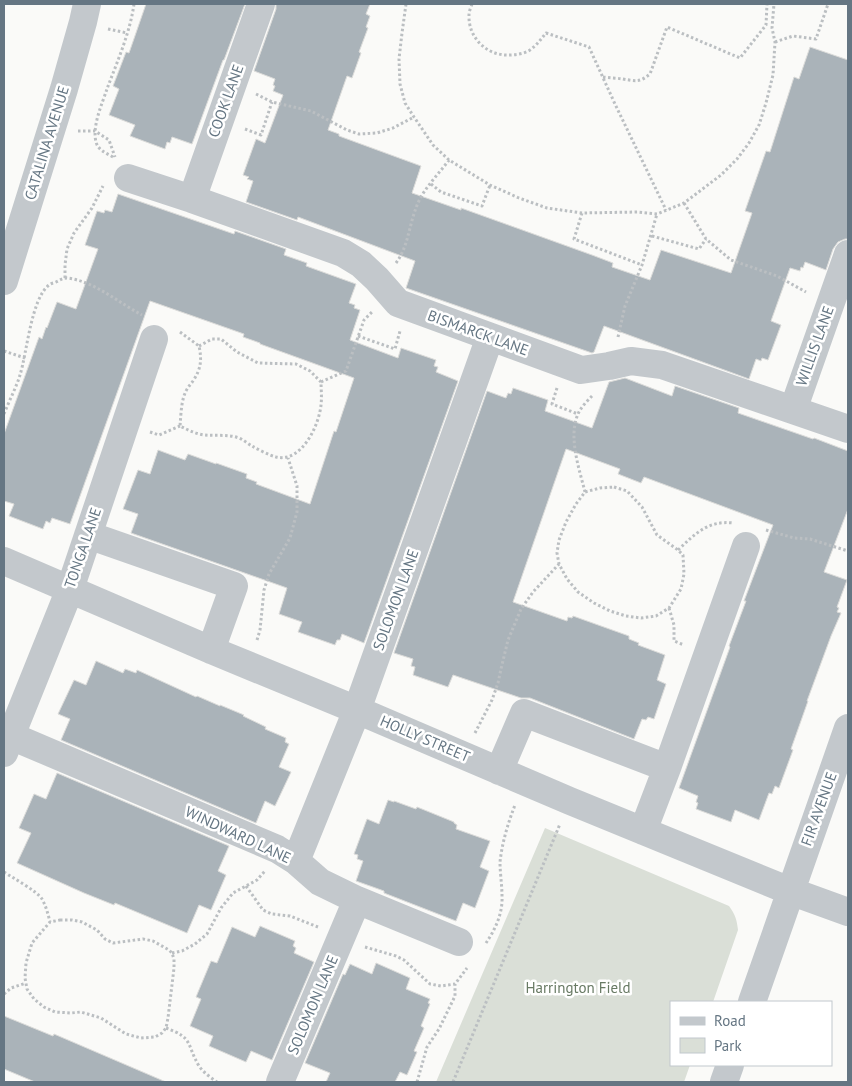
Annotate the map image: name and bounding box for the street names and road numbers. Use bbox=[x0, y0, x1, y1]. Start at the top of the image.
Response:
street label: COOK LANE bbox=[204, 62, 247, 140]
street label: CATALINA AVENUE bbox=[20, 83, 73, 202]
street label: WILLIS LANE bbox=[791, 303, 838, 388]
street label: BISMARCK LANE bbox=[425, 305, 531, 360]
street label: TONGA LANE bbox=[60, 505, 105, 591]
street label: SOLOMON LANE bbox=[368, 547, 423, 653]
street label: HOLLY STREET bbox=[377, 711, 474, 766]
street label: FIR AVENUE bbox=[796, 769, 841, 848]
street label: WINDWARD LANE bbox=[182, 802, 294, 867]
street label: SOLOMON LANE bbox=[283, 952, 342, 1057]

